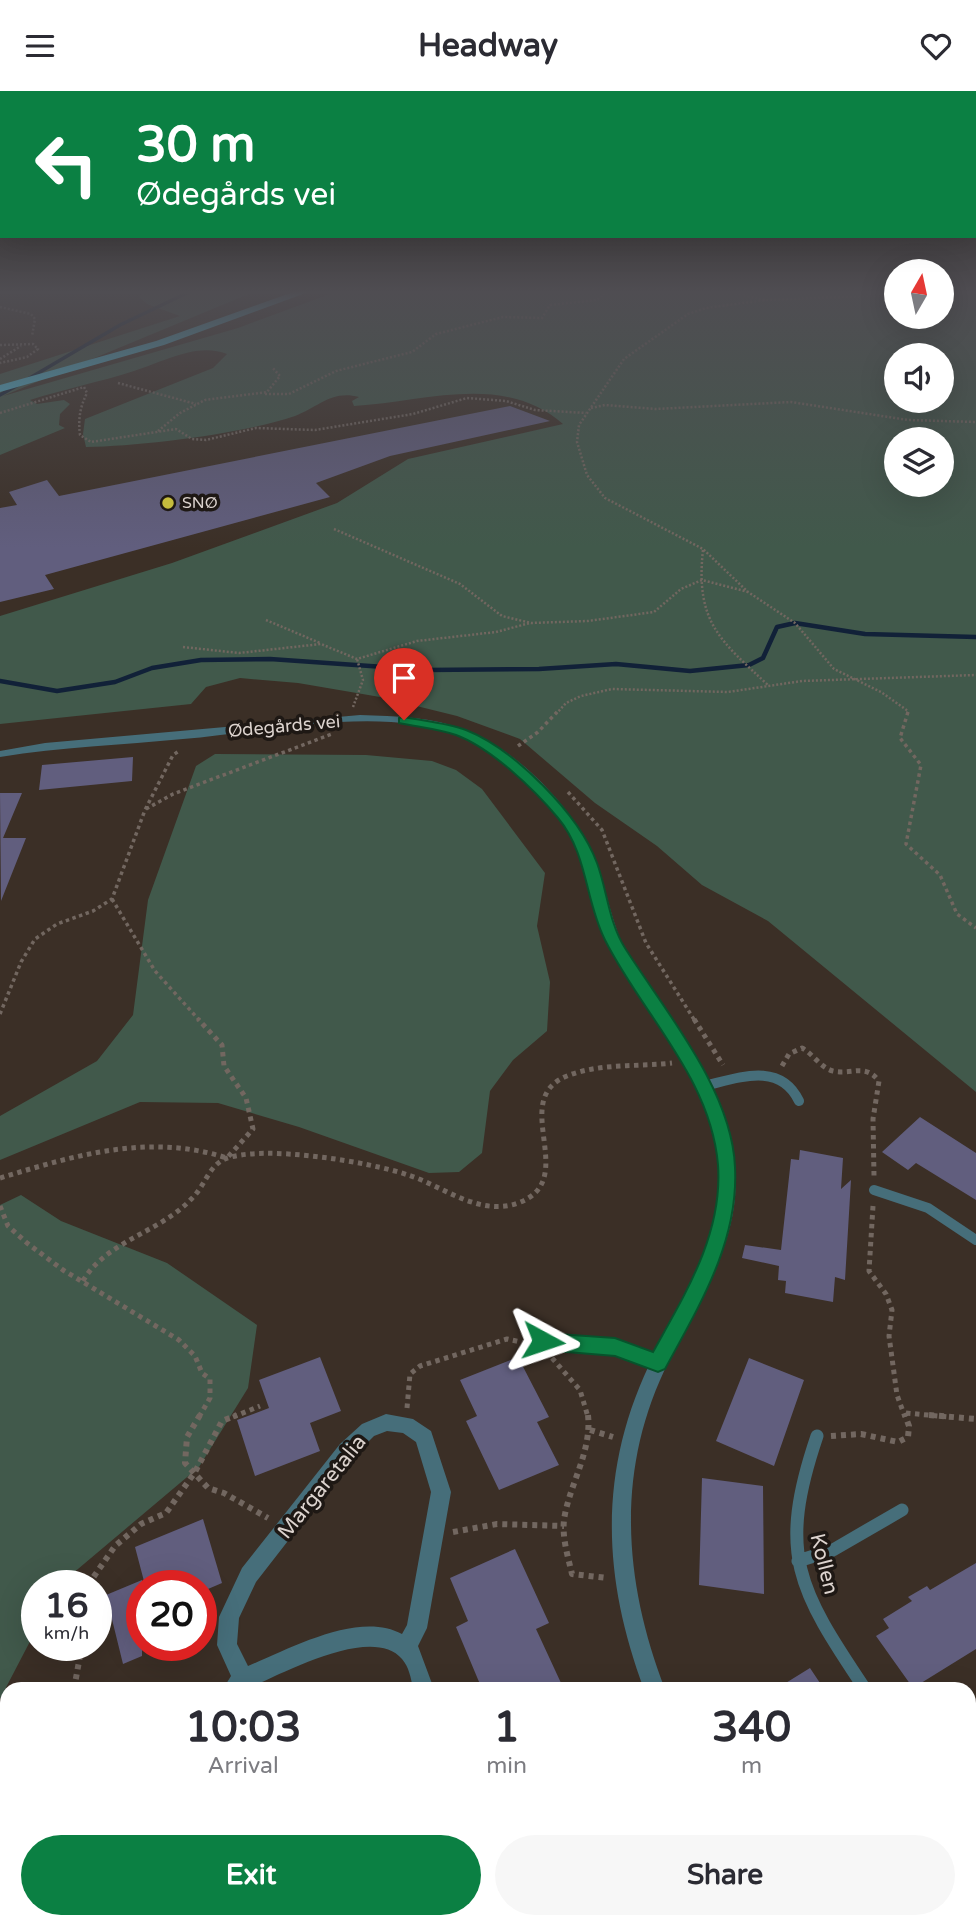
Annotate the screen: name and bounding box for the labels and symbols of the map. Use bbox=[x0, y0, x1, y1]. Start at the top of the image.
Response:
north arrow bbox=[884, 259, 954, 329]
place label: SNØ bbox=[182, 493, 218, 513]
marker: SNØ bbox=[160, 495, 176, 511]
pin bbox=[374, 648, 434, 720]
street label: Ødegårds vei bbox=[227, 710, 341, 742]
position arrow bbox=[506, 1304, 580, 1378]
street label: Margaretalia bbox=[272, 1430, 372, 1544]
street label: Kollen bbox=[804, 1531, 844, 1597]
speed limit sign: 20 bbox=[126, 1570, 217, 1661]

